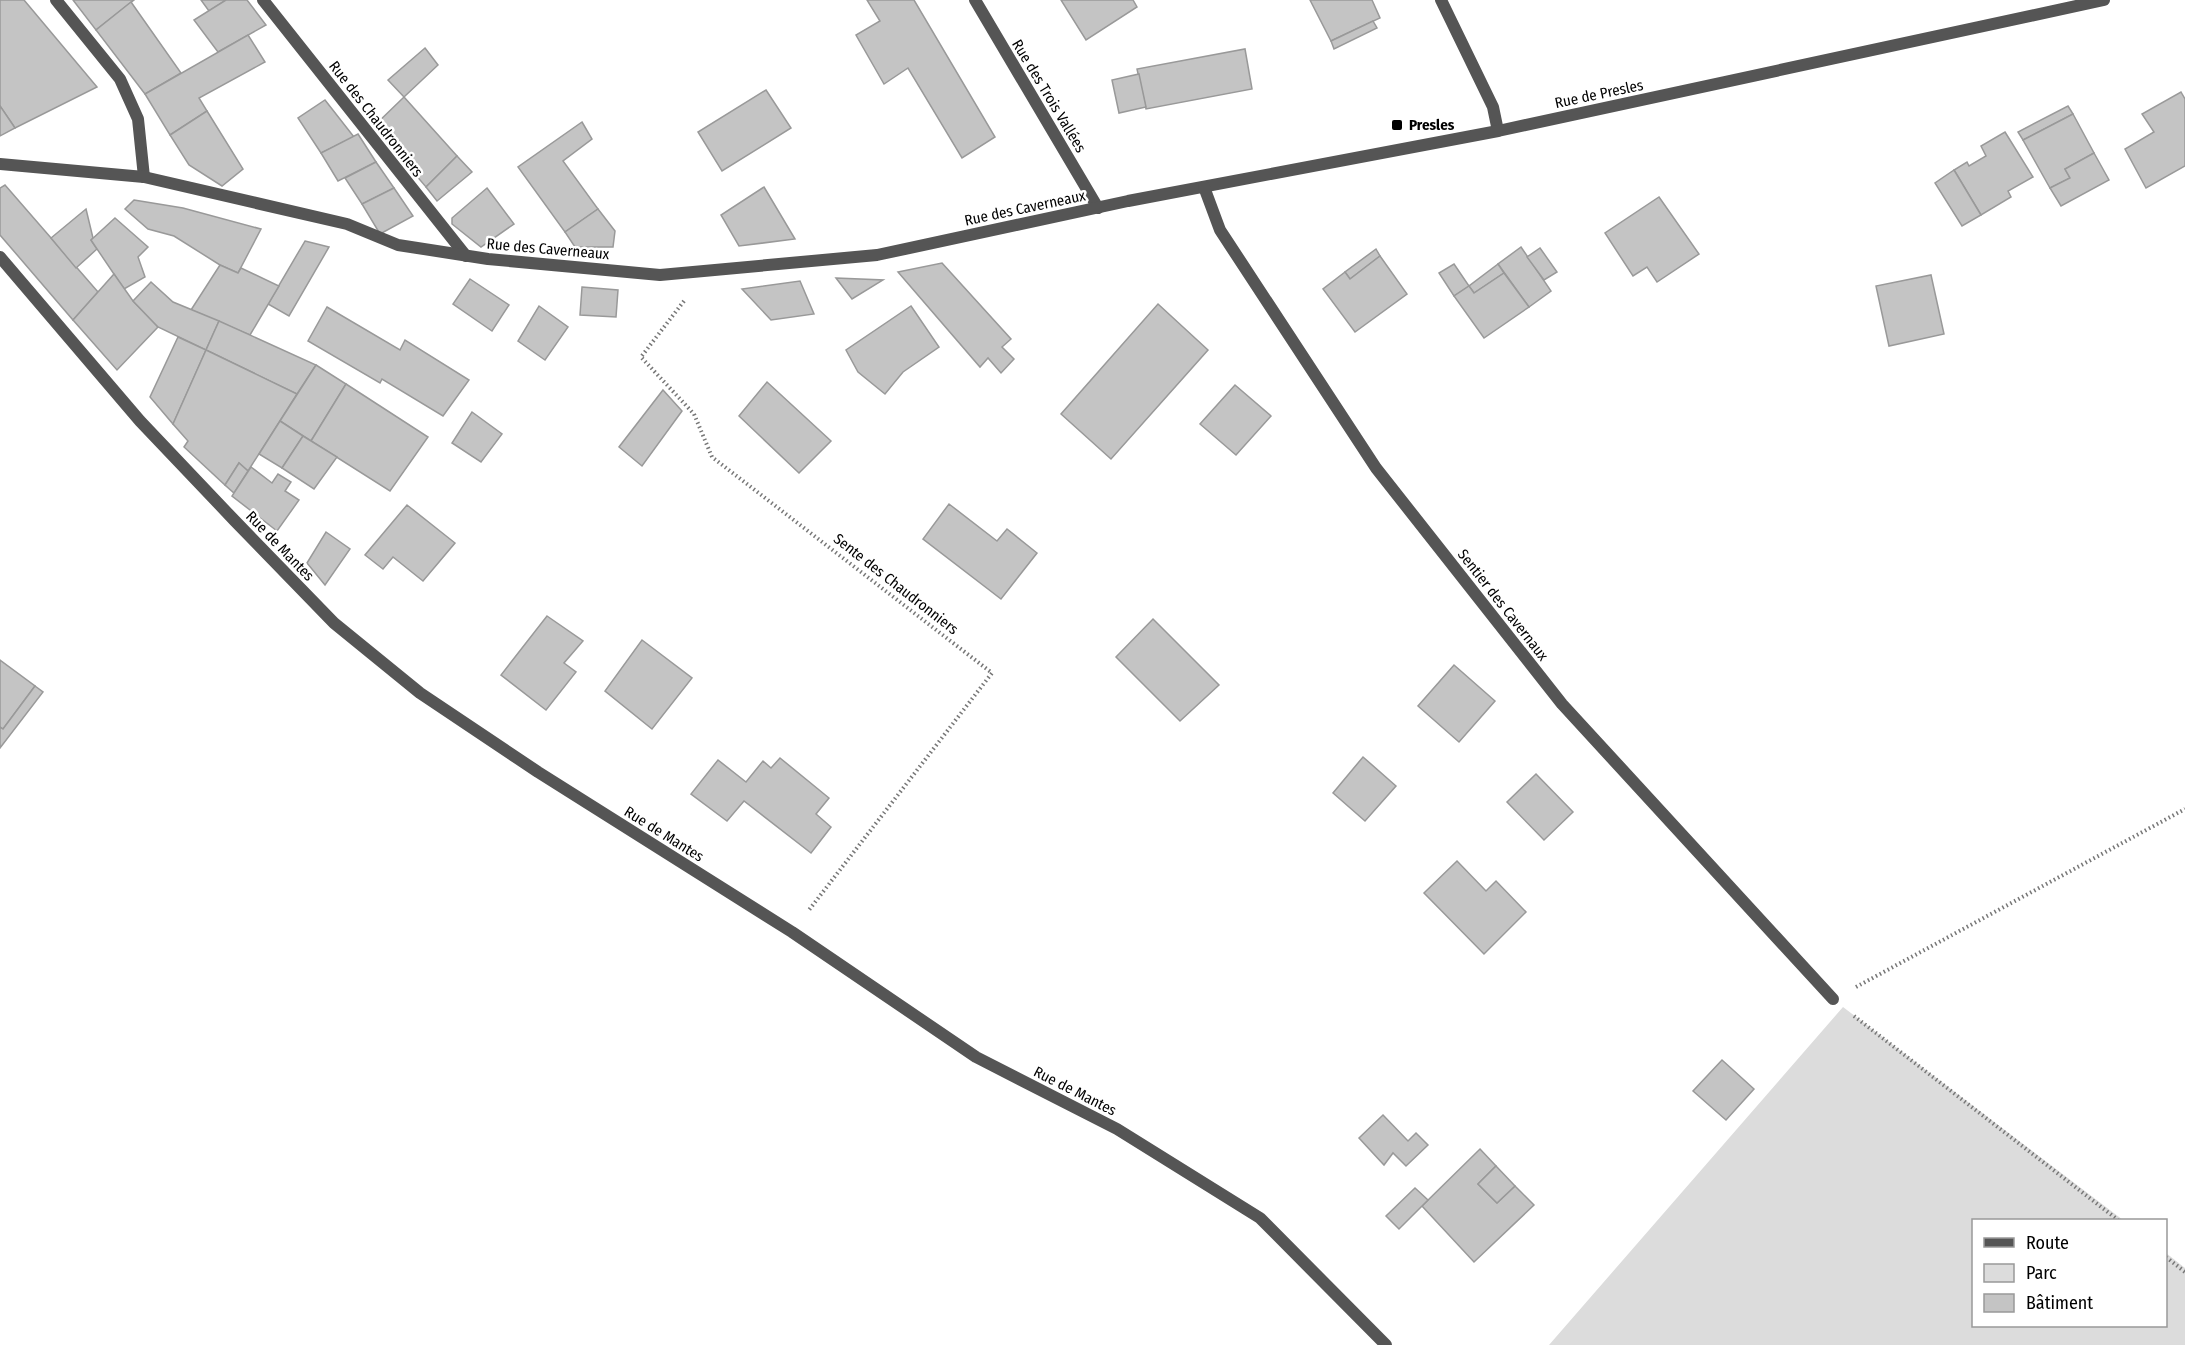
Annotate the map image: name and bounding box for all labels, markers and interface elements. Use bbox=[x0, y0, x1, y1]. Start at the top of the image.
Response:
street label: Rue des Trois Vallées bbox=[1008, 36, 1090, 156]
street label: Rue des Chaudronniers bbox=[325, 57, 427, 181]
street label: Rue de Presles bbox=[1553, 76, 1645, 112]
place label: Presles bbox=[1409, 116, 1455, 134]
marker: Presles bbox=[1390, 118, 1404, 132]
street label: Rue des Caverneaux bbox=[963, 186, 1088, 230]
street label: Rue des Caverneaux bbox=[486, 235, 611, 263]
street label: Rue de Mantes bbox=[242, 507, 318, 585]
street label: Sente des Chaudronniers bbox=[830, 530, 962, 638]
street label: Sentier des Cavernaux bbox=[1454, 546, 1552, 665]
street label: Rue de Mantes bbox=[621, 802, 707, 866]
street label: Rue de Mantes bbox=[1031, 1062, 1119, 1120]
legend bbox=[1972, 1219, 2167, 1327]
text: Route bbox=[2026, 1232, 2069, 1254]
text: Parc bbox=[2026, 1262, 2057, 1284]
text: Bâtiment bbox=[2026, 1292, 2093, 1314]

